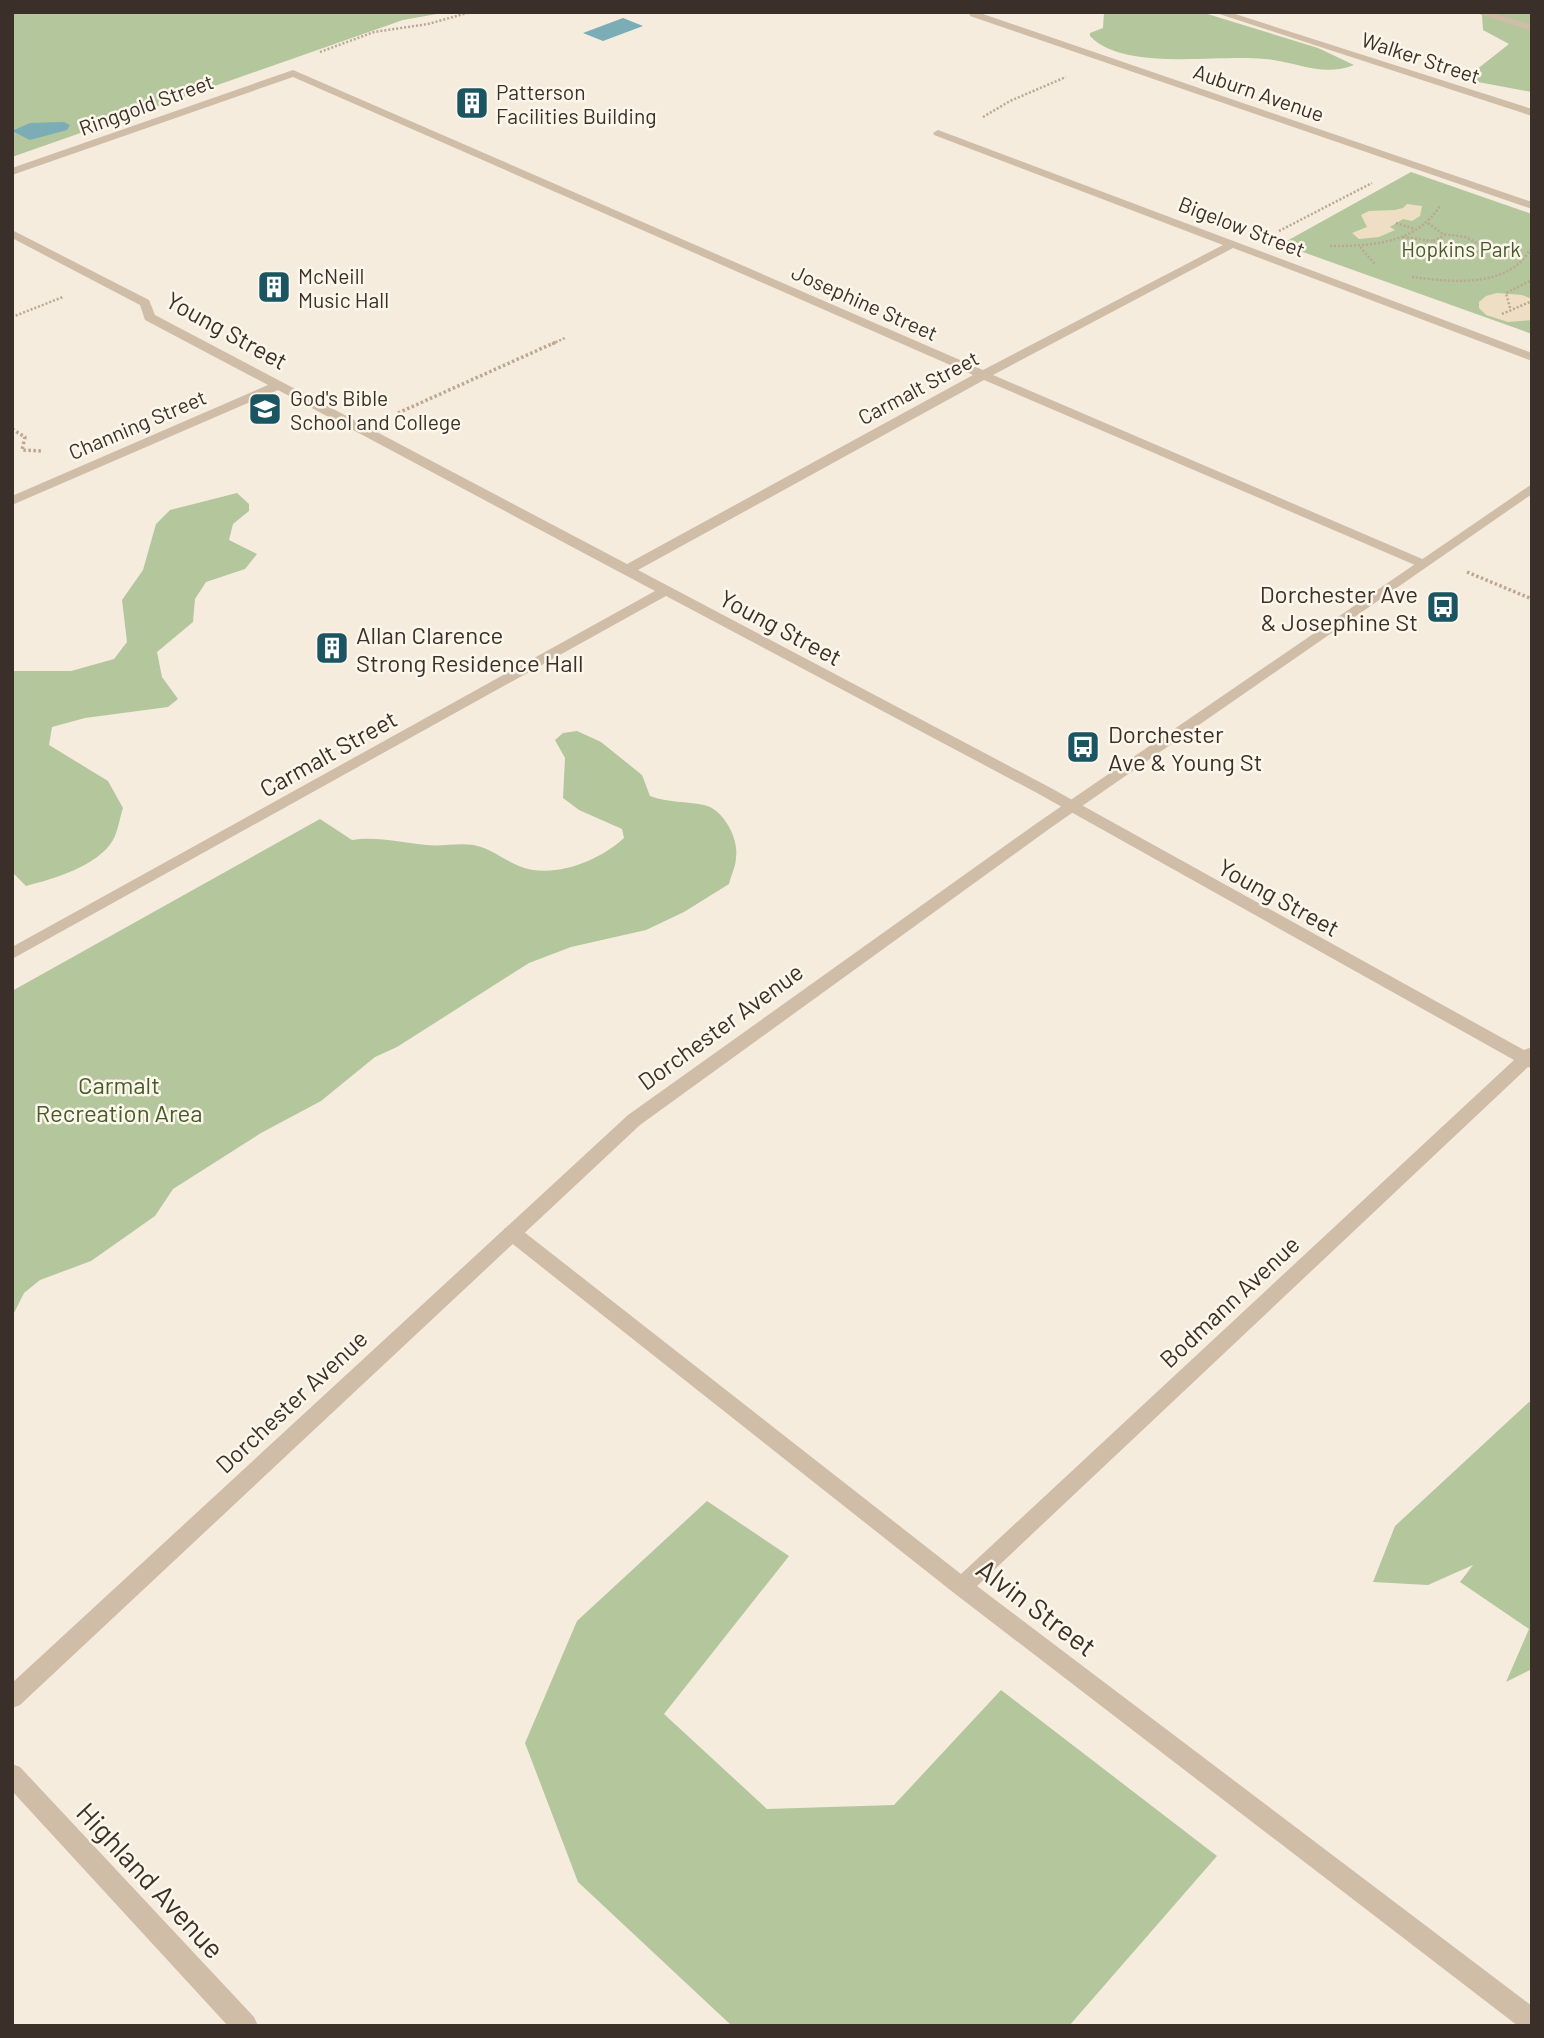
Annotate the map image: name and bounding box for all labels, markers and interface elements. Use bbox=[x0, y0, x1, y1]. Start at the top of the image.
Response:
street label: Walker Street bbox=[1358, 26, 1484, 88]
street label: Auburn Avenue bbox=[1190, 58, 1328, 126]
street label: Ringgold Street bbox=[75, 68, 217, 140]
place label: Patterson Facilities Building bbox=[496, 79, 656, 128]
building icon: Patterson Facilities Building bbox=[453, 84, 491, 122]
street label: Bigelow Street bbox=[1175, 190, 1309, 262]
park label: Hopkins Park bbox=[1401, 236, 1521, 261]
street label: Josephine Street bbox=[788, 259, 942, 345]
place label: McNeill Music Hall bbox=[298, 263, 389, 312]
building icon: McNeill Music Hall bbox=[255, 268, 293, 306]
street label: Young Street bbox=[161, 285, 293, 375]
street label: Carmalt Street bbox=[853, 345, 983, 429]
street label: Channing Street bbox=[65, 384, 209, 464]
place label: God's Bible School and College bbox=[290, 385, 461, 434]
school or university icon: God's Bible School and College bbox=[246, 390, 284, 428]
place label: Dorchester Ave & Josephine St bbox=[1260, 579, 1418, 636]
street label: Young Street bbox=[715, 583, 847, 671]
bus stop icon: Dorchester Ave & Josephine St bbox=[1424, 588, 1462, 626]
place label: Allan Clarence Strong Residence Hall bbox=[356, 620, 584, 677]
building icon: Allan Clarence Strong Residence Hall bbox=[313, 629, 351, 667]
street label: Carmalt Street bbox=[254, 703, 402, 803]
place label: Dorchester Ave & Young St bbox=[1108, 719, 1262, 776]
bus stop icon: Dorchester Ave & Young St bbox=[1064, 728, 1102, 766]
street label: Young Street bbox=[1213, 852, 1345, 942]
street label: Dorchester Avenue bbox=[632, 956, 808, 1096]
park label: Carmalt Recreation Area bbox=[35, 1070, 203, 1127]
street label: Bodmann Avenue bbox=[1153, 1229, 1305, 1373]
street label: Dorchester Avenue bbox=[209, 1323, 373, 1479]
street label: Alvin Street bbox=[970, 1551, 1104, 1663]
street label: Highland Avenue bbox=[70, 1795, 232, 1965]

